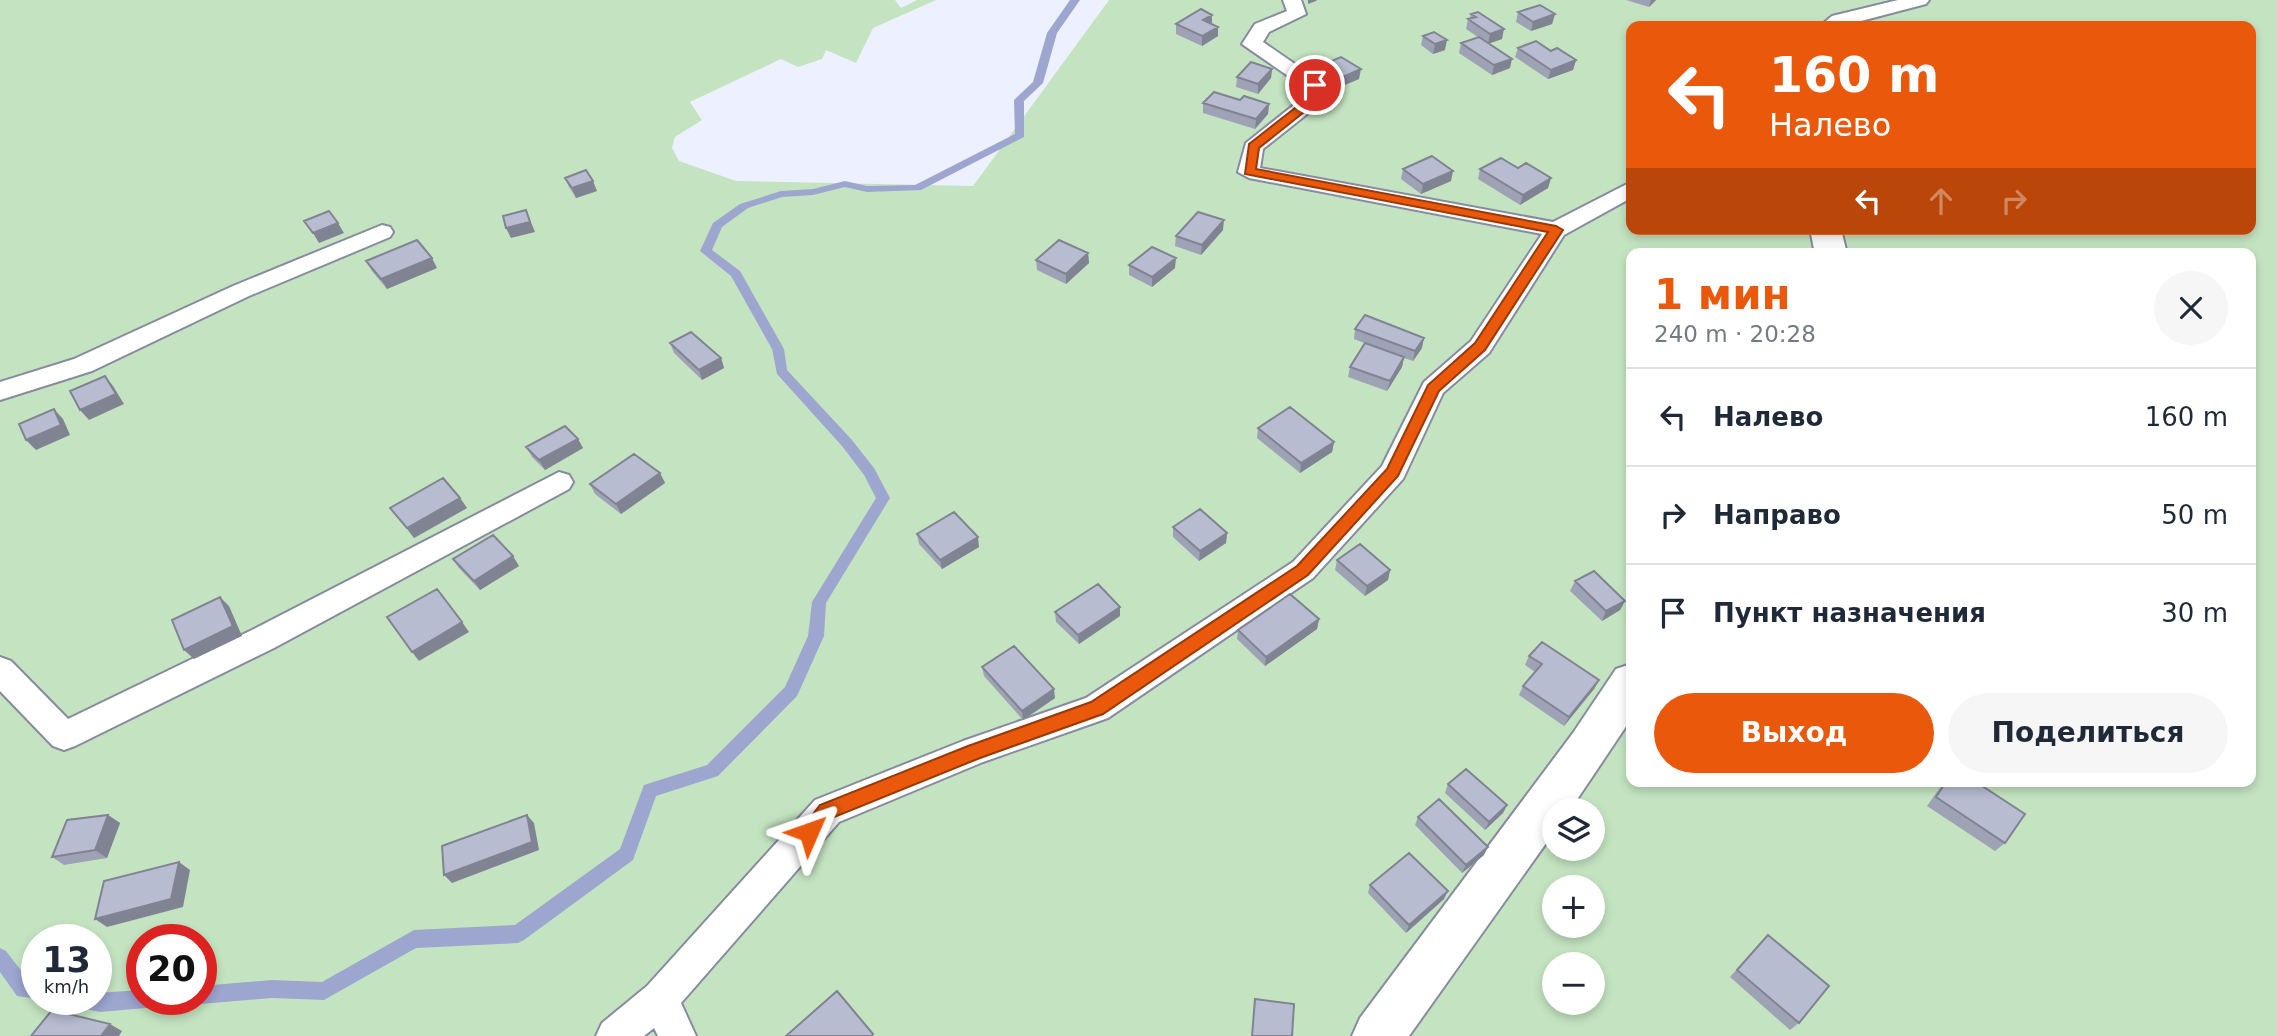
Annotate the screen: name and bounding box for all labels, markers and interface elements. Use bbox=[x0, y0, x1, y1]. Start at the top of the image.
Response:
text: 160 m bbox=[1769, 47, 1939, 104]
icon: left bbox=[1654, 49, 1745, 140]
pin bbox=[1285, 55, 1345, 115]
icon: arrive bbox=[1296, 66, 1334, 104]
text: Налево bbox=[1769, 106, 1891, 144]
icon: left bbox=[1849, 182, 1887, 220]
icon: ahead bbox=[1922, 182, 1960, 220]
icon: right bbox=[1995, 182, 2033, 220]
text: 1 мин bbox=[1654, 270, 1791, 319]
button: close bbox=[2154, 271, 2228, 345]
text: 240 m · 20:28 bbox=[1654, 321, 1816, 347]
icon: left bbox=[1654, 398, 1692, 436]
text: Налево bbox=[1713, 402, 1823, 432]
text: 160 m bbox=[2145, 402, 2228, 432]
icon: right bbox=[1654, 496, 1692, 534]
text: Направо bbox=[1713, 500, 1841, 530]
text: 50 m bbox=[2161, 500, 2228, 530]
icon: arrive bbox=[1654, 594, 1692, 632]
text: Пункт назначения bbox=[1713, 598, 1986, 628]
text: 30 m bbox=[2161, 598, 2228, 628]
button: Выход bbox=[1654, 693, 1934, 773]
button: Поделиться bbox=[1948, 693, 2228, 773]
position arrow bbox=[772, 795, 846, 869]
map controls bbox=[1542, 798, 1605, 1015]
button: layers bbox=[1542, 798, 1605, 861]
button: + bbox=[1542, 875, 1605, 938]
speed limit sign: 20 bbox=[126, 924, 217, 1015]
text: 13 bbox=[42, 940, 91, 980]
button: − bbox=[1542, 952, 1605, 1015]
text: km/h bbox=[44, 976, 89, 997]

